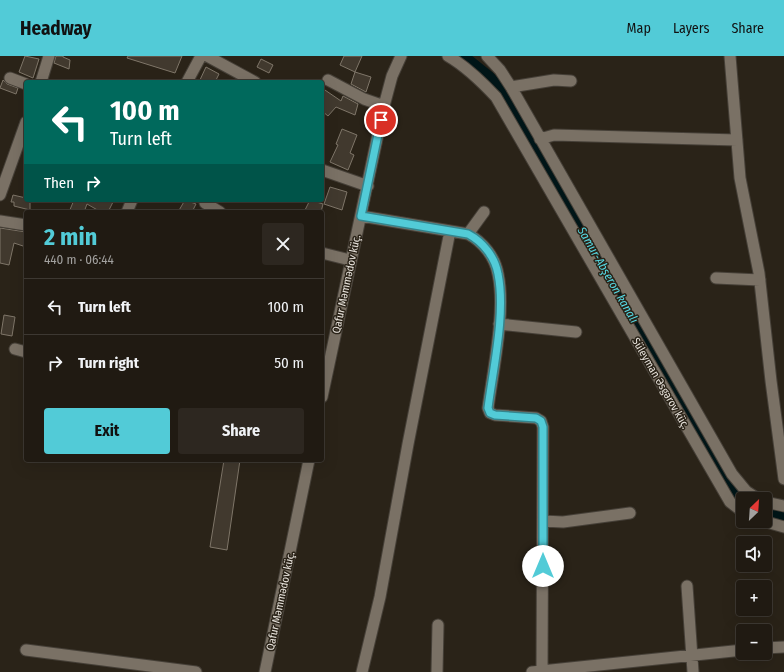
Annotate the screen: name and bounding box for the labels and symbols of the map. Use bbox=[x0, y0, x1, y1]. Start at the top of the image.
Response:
pin bbox=[364, 103, 398, 137]
water label: Samur-Abşeron kanalı bbox=[574, 224, 641, 326]
street label: Qafur Məmmədov küç. bbox=[330, 234, 363, 335]
street label: Süleyman Əsgərov küç. bbox=[629, 335, 692, 431]
north arrow bbox=[736, 492, 772, 528]
position arrow bbox=[522, 545, 564, 587]
street label: Qafur Məmmədov küç. bbox=[264, 551, 297, 652]

